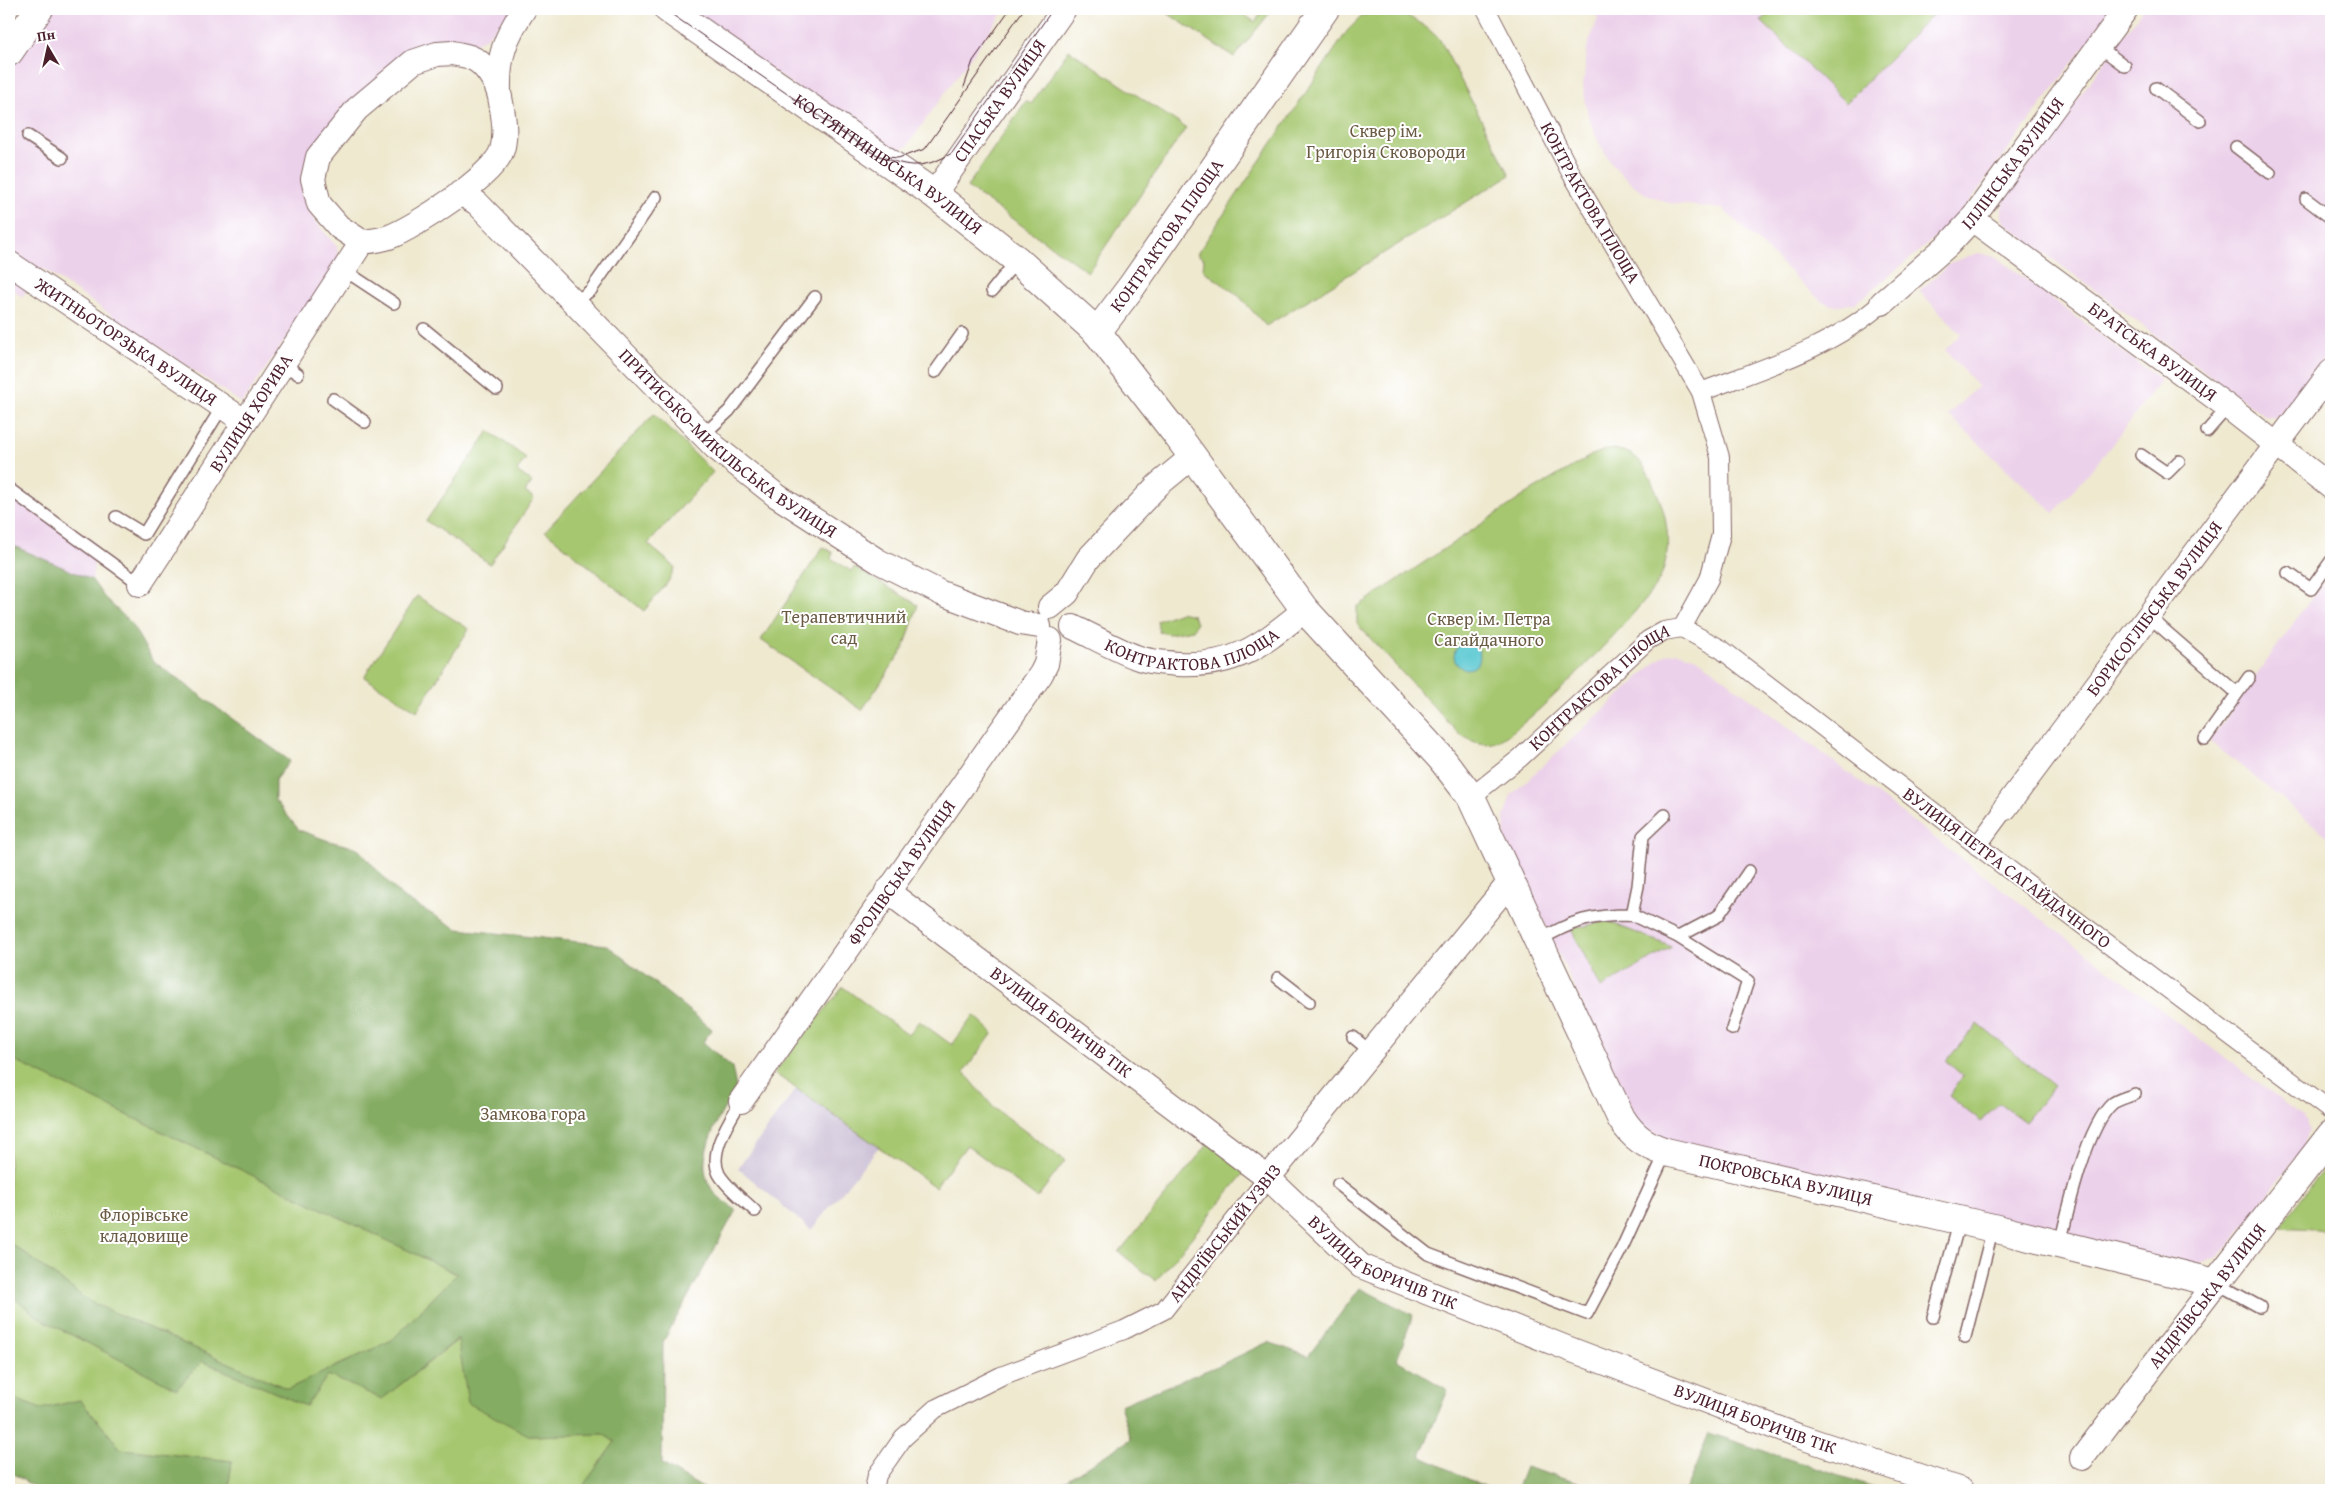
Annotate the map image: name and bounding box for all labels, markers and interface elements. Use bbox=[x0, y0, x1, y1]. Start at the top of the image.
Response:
north arrow bbox=[22, 22, 72, 72]
text: Пн bbox=[36, 24, 57, 46]
street label: СПАСЬКА ВУЛИЦЯ bbox=[946, 33, 1052, 168]
street label: КОСТЯНТИНІВСЬКА ВУЛИЦЯ bbox=[788, 86, 989, 241]
street label: ІЛЛІНСЬКА ВУЛИЦЯ bbox=[1955, 91, 2070, 236]
park label: Сквер ім. Григорія Сковороди bbox=[1306, 117, 1466, 165]
street label: КОНТРАКТОВА ПЛОЩА bbox=[1534, 117, 1648, 288]
street label: КОНТРАКТОВА ПЛОЩА bbox=[1103, 153, 1230, 318]
street label: ЖИТНЬОТОРЗЬКА ВУЛИЦЯ bbox=[29, 270, 223, 412]
street label: БРАТСЬКА ВУЛИЦЯ bbox=[2083, 295, 2223, 408]
street label: ПРИТИСЬКО-МИКІЛЬСЬКА ВУЛИЦЯ bbox=[613, 342, 843, 544]
street label: ВУЛИЦЯ ХОРИВА bbox=[202, 348, 299, 477]
street label: БОРИСОГЛІБСЬКА ВУЛИЦЯ bbox=[2079, 515, 2228, 701]
park label: Терапевтичний сад bbox=[781, 603, 907, 651]
park label: Сквер ім. Петра Сагайдачного bbox=[1427, 605, 1551, 653]
street label: КОНТРАКТОВА ПЛОЩА bbox=[1523, 616, 1672, 756]
street label: КОНТРАКТОВА ПЛОЩА bbox=[1100, 621, 1285, 677]
street label: ВУЛИЦЯ ПЕТРА САГАЙДАЧНОГО bbox=[1897, 780, 2117, 955]
street label: ФРОЛІВСЬКА ВУЛИЦЯ bbox=[840, 794, 962, 951]
street label: ВУЛИЦЯ БОРИЧІВ ТІК bbox=[985, 959, 1138, 1084]
park label: Замкова гора bbox=[480, 1100, 586, 1127]
street label: ПОКРОВСЬКА ВУЛИЦЯ bbox=[1696, 1146, 1875, 1213]
street label: АНДРІЇВСЬКИЙ УЗВІЗ bbox=[1162, 1157, 1287, 1308]
park label: Флорівське кладовище bbox=[100, 1201, 188, 1249]
street label: ВУЛИЦЯ БОРИЧІВ ТІК bbox=[1302, 1209, 1462, 1316]
street label: АНДРІЇВСЬКА ВУЛИЦЯ bbox=[2141, 1217, 2272, 1374]
street label: ВУЛИЦЯ БОРИЧІВ ТІК bbox=[1670, 1376, 1840, 1461]

